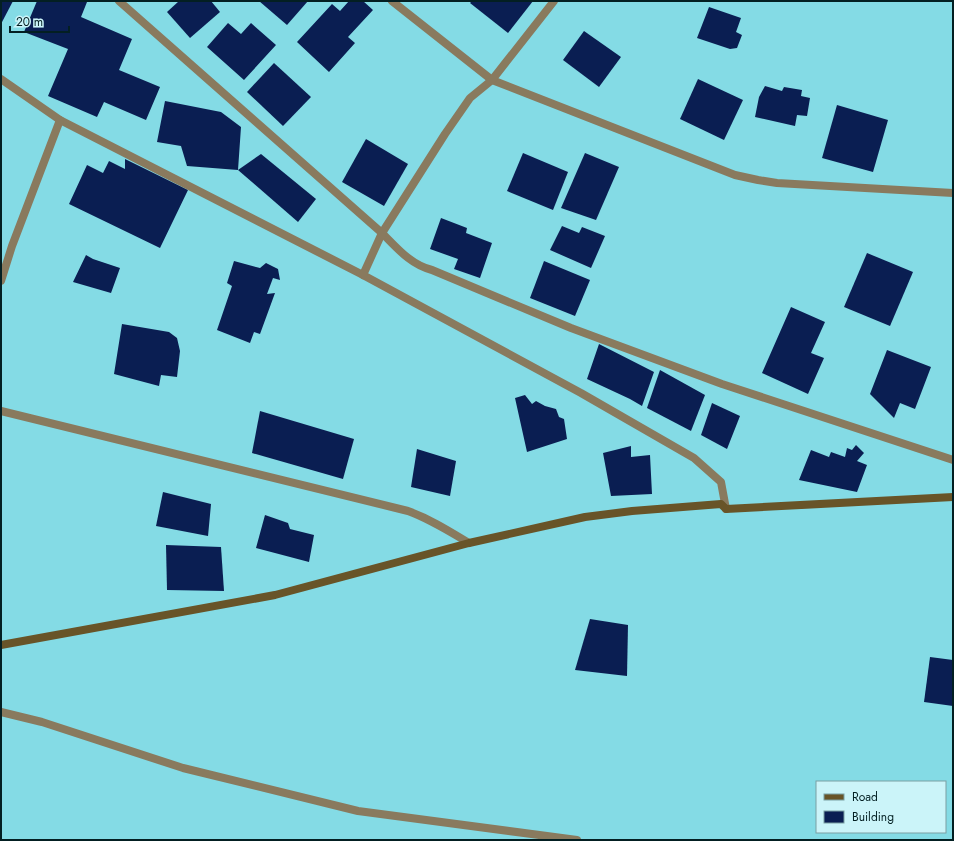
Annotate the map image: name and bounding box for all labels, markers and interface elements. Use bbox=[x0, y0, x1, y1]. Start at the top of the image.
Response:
scale bar bbox=[10, 8, 69, 34]
text: 20 m bbox=[16, 13, 43, 31]
legend bbox=[816, 781, 946, 833]
text: Road bbox=[852, 788, 878, 806]
text: Building bbox=[852, 808, 894, 826]

